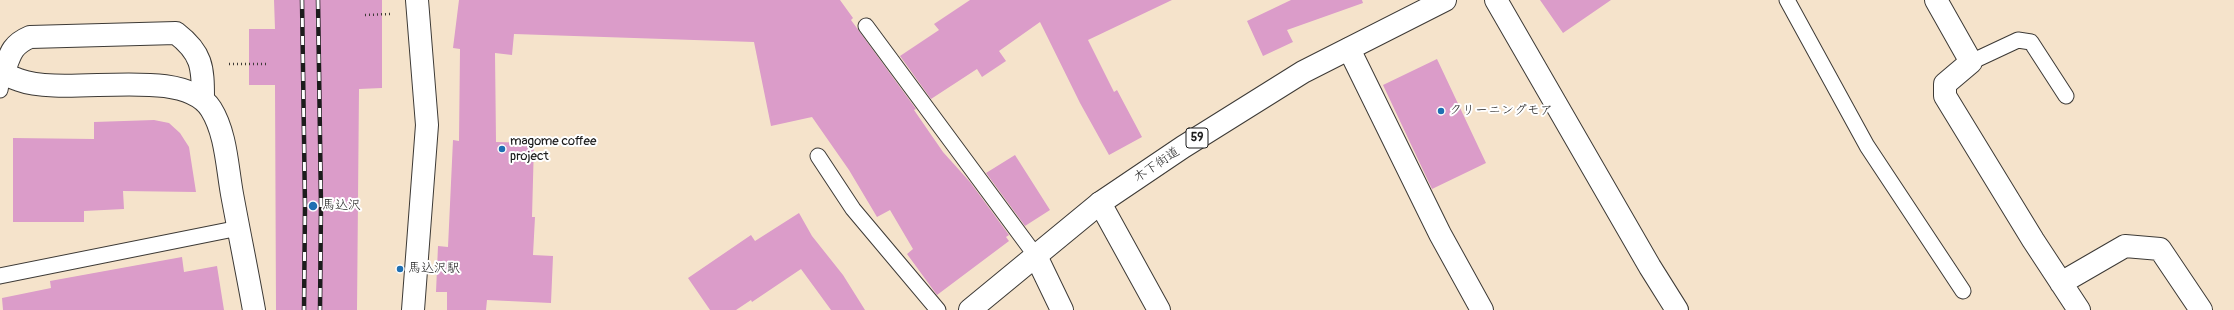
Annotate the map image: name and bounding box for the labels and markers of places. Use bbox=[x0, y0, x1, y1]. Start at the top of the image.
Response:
place label: クリーニングモア bbox=[1449, 103, 1553, 119]
marker: クリーニングモア bbox=[1436, 106, 1446, 116]
place label: magome coffee project bbox=[510, 134, 596, 165]
marker: magome coffee project bbox=[497, 144, 507, 154]
place label: 馬込沢 bbox=[322, 198, 361, 214]
marker: 馬込沢 bbox=[307, 200, 319, 212]
place label: 馬込沢駅 bbox=[408, 261, 460, 277]
marker: 馬込沢駅 bbox=[395, 264, 405, 274]

